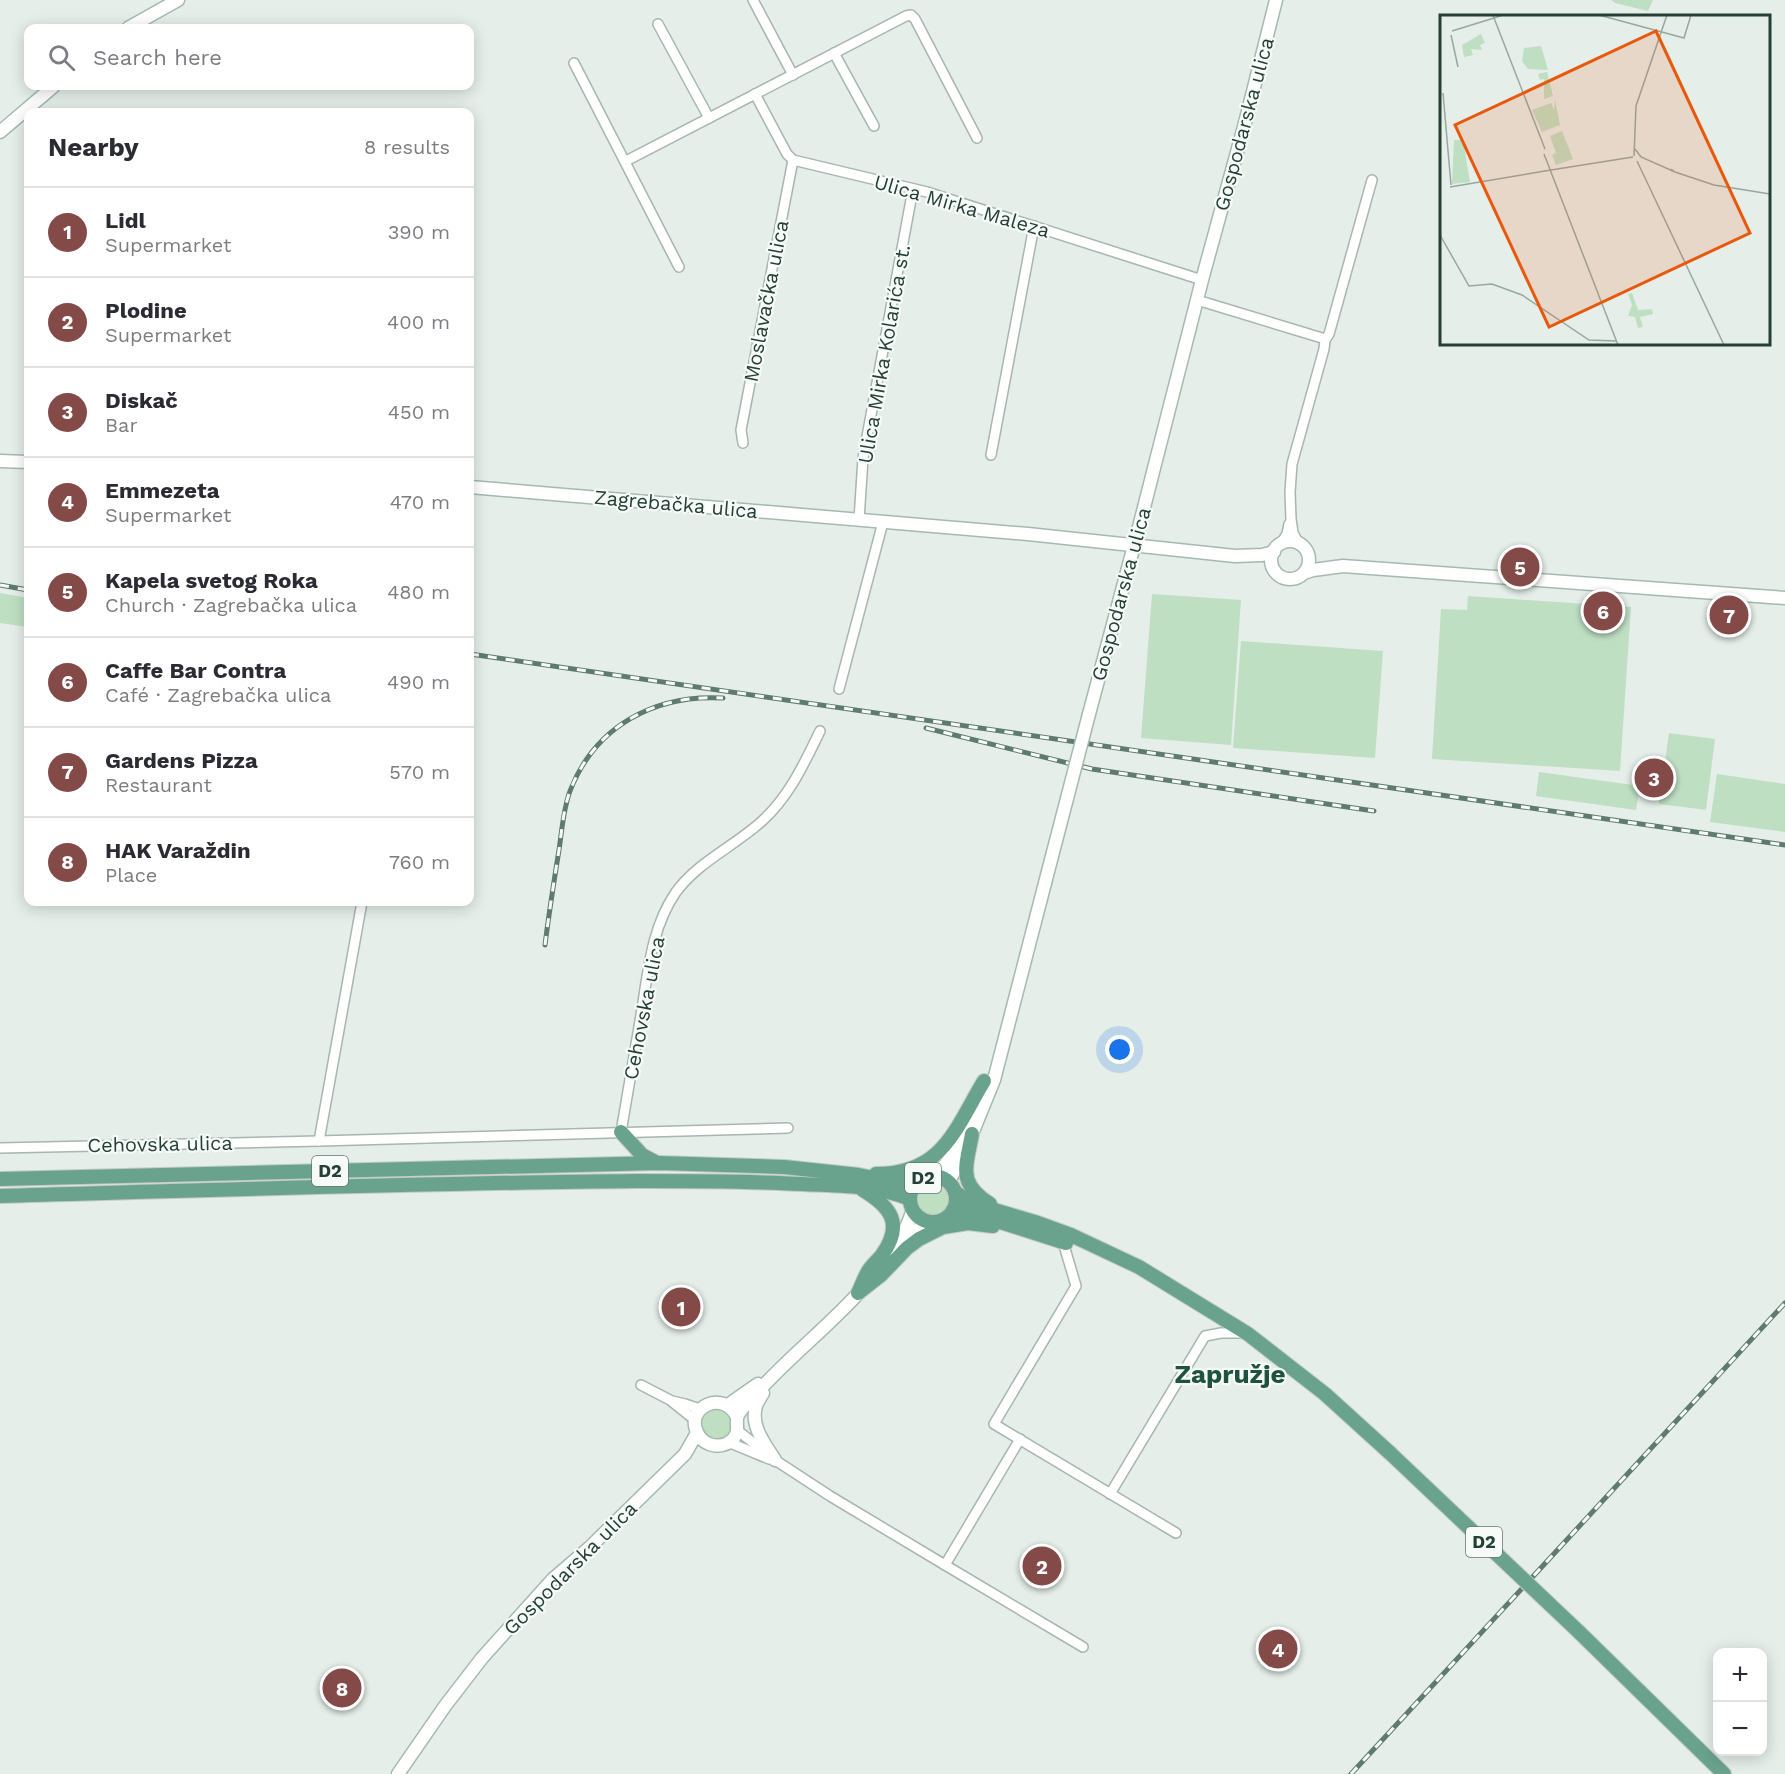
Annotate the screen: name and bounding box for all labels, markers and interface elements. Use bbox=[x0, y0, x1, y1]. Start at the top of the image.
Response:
inset map bbox=[1440, 15, 1770, 345]
search box bbox=[24, 24, 474, 90]
street label: Gospodarska ulica bbox=[1209, 35, 1279, 213]
icon: search bbox=[45, 41, 78, 74]
text: Search here bbox=[93, 45, 222, 70]
text: Nearby bbox=[48, 132, 139, 162]
text: 8 results bbox=[364, 135, 450, 159]
street label: Ulica Mirka Maleza bbox=[871, 169, 1053, 243]
text: Lidl bbox=[105, 208, 146, 233]
street label: Moslavačka ulica bbox=[739, 218, 793, 384]
text: 1 bbox=[63, 220, 72, 244]
text: 390 m bbox=[388, 220, 450, 244]
text: Supermarket bbox=[105, 233, 231, 257]
street label: Ulica Mirka Kolarića st. bbox=[853, 243, 915, 465]
text: Plodine bbox=[105, 298, 187, 323]
text: 2 bbox=[62, 310, 73, 334]
text: 400 m bbox=[387, 310, 450, 334]
text: Supermarket bbox=[105, 323, 231, 347]
text: Diskač bbox=[105, 388, 178, 413]
text: 3 bbox=[62, 400, 73, 424]
text: 450 m bbox=[388, 400, 450, 424]
text: Bar bbox=[105, 413, 138, 437]
text: Emmezeta bbox=[105, 478, 219, 503]
street label: Zagrebačka ulica bbox=[593, 485, 759, 523]
text: 4 bbox=[61, 490, 74, 514]
text: 470 m bbox=[390, 490, 450, 514]
text: Supermarket bbox=[105, 503, 231, 527]
street label: Gospodarska ulica bbox=[1086, 505, 1156, 683]
pin: 5 bbox=[1500, 544, 1540, 590]
text: Kapela svetog Roka bbox=[105, 568, 318, 593]
text: 5 bbox=[62, 580, 73, 604]
text: 480 m bbox=[387, 580, 450, 604]
pin: 6 bbox=[1584, 588, 1622, 634]
pin: 7 bbox=[1710, 592, 1748, 638]
text: Church · Zagrebačka ulica bbox=[105, 593, 357, 617]
text: Caffe Bar Contra bbox=[105, 658, 286, 683]
text: 6 bbox=[61, 670, 74, 694]
text: 490 m bbox=[387, 670, 450, 694]
text: Café · Zagrebačka ulica bbox=[105, 683, 331, 707]
text: Gardens Pizza bbox=[105, 748, 258, 773]
pin: 3 bbox=[1634, 756, 1674, 800]
text: 7 bbox=[61, 760, 74, 784]
text: 570 m bbox=[389, 760, 450, 784]
text: Restaurant bbox=[105, 773, 212, 797]
text: HAK Varaždin bbox=[105, 838, 251, 863]
text: 8 bbox=[61, 850, 74, 874]
text: 760 m bbox=[389, 850, 450, 874]
text: Place bbox=[105, 863, 157, 887]
street label: Cehovska ulica bbox=[618, 934, 670, 1082]
your location bbox=[1105, 1035, 1134, 1064]
street label: Cehovska ulica bbox=[87, 1131, 233, 1157]
road number: D2 bbox=[312, 1156, 348, 1186]
road number: D2 bbox=[905, 1163, 941, 1193]
pin: 1 bbox=[662, 1284, 700, 1330]
district label: Zapružje bbox=[1174, 1359, 1286, 1389]
street label: Gospodarska ulica bbox=[498, 1496, 642, 1640]
road number: D2 bbox=[1466, 1527, 1502, 1557]
pin: 2 bbox=[1022, 1544, 1062, 1588]
pin: 4 bbox=[1258, 1626, 1298, 1672]
map controls bbox=[1713, 1648, 1767, 1756]
button: + bbox=[1713, 1648, 1767, 1702]
pin: 8 bbox=[322, 1666, 362, 1710]
button: − bbox=[1713, 1702, 1767, 1756]

